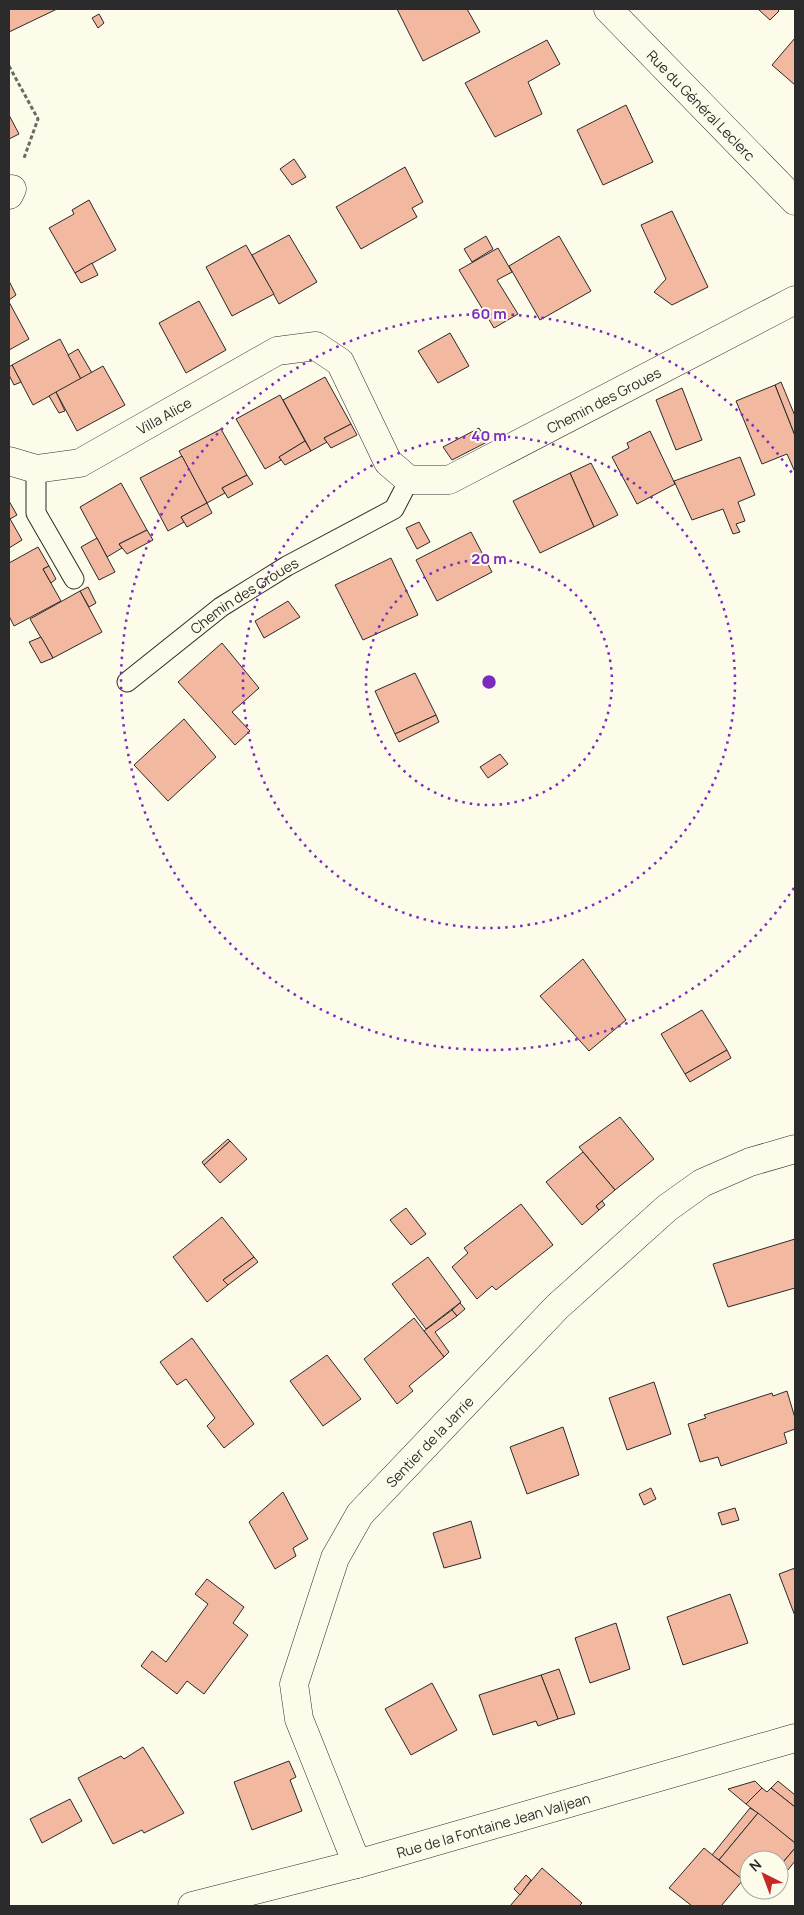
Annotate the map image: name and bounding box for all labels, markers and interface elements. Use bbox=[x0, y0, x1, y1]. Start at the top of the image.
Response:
street label: Rue du Général Leclerc bbox=[643, 45, 760, 165]
text: 60 m bbox=[471, 303, 507, 324]
street label: Chemin des Groues bbox=[543, 362, 664, 437]
street label: Villa Alice bbox=[133, 392, 195, 438]
text: 40 m bbox=[471, 425, 507, 446]
text: 20 m bbox=[471, 548, 507, 569]
street label: Chemin des Groues bbox=[186, 552, 301, 638]
centre of rings bbox=[480, 673, 498, 691]
street label: Sentier de la Jarrie bbox=[381, 1392, 477, 1491]
street label: Rue de la Fontaine Jean Valjean bbox=[394, 1788, 592, 1862]
north arrow bbox=[739, 1850, 789, 1900]
text: N bbox=[745, 1855, 765, 1875]

